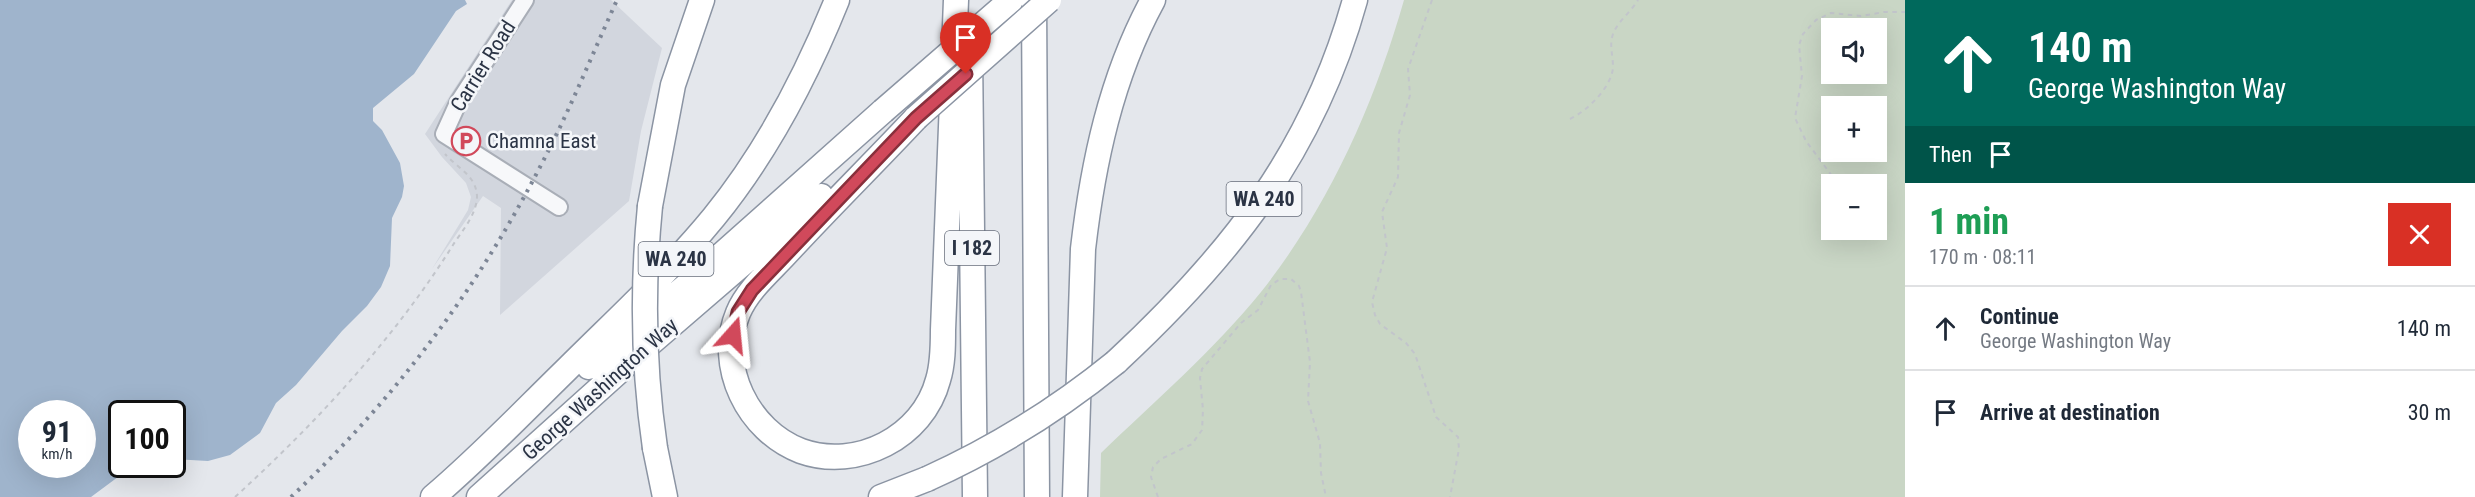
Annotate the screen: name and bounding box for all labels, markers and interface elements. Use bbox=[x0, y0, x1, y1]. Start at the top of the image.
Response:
pin bbox=[940, 12, 991, 74]
street label: Carrier Road bbox=[446, 16, 520, 116]
map controls bbox=[1821, 18, 1887, 240]
button: sound bbox=[1821, 18, 1887, 84]
icon: arrive bbox=[949, 21, 982, 54]
text: 140 m bbox=[2028, 23, 2133, 72]
icon: ahead bbox=[1929, 24, 2007, 102]
text: George Washington Way bbox=[2028, 73, 2286, 105]
button: + bbox=[1821, 96, 1887, 162]
parking icon: Chamna East bbox=[450, 125, 482, 157]
place label: Chamna East bbox=[487, 129, 596, 153]
icon: arrive bbox=[1984, 138, 2017, 171]
text: Then bbox=[1929, 142, 1972, 167]
button: − bbox=[1821, 174, 1887, 240]
road number: WA 240 bbox=[1226, 182, 1302, 216]
text: 1 min bbox=[1929, 201, 2009, 243]
button: close bbox=[2388, 203, 2451, 266]
road number: I 182 bbox=[945, 231, 999, 265]
road number: WA 240 bbox=[638, 242, 714, 276]
text: 170 m · 08:11 bbox=[1929, 245, 2036, 269]
position arrow bbox=[701, 303, 765, 367]
text: Continue bbox=[1980, 304, 2059, 329]
icon: ahead bbox=[1929, 312, 1962, 345]
street label: George Washington Way bbox=[517, 313, 683, 465]
text: 140 m bbox=[2397, 316, 2451, 341]
text: George Washington Way bbox=[1980, 329, 2171, 353]
icon: arrive bbox=[1929, 396, 1962, 429]
speed limit sign: 100 bbox=[108, 400, 186, 478]
text: Arrive at destination bbox=[1980, 400, 2160, 425]
text: 30 m bbox=[2408, 400, 2451, 425]
text: 91 bbox=[42, 414, 72, 449]
text: km/h bbox=[42, 445, 72, 463]

